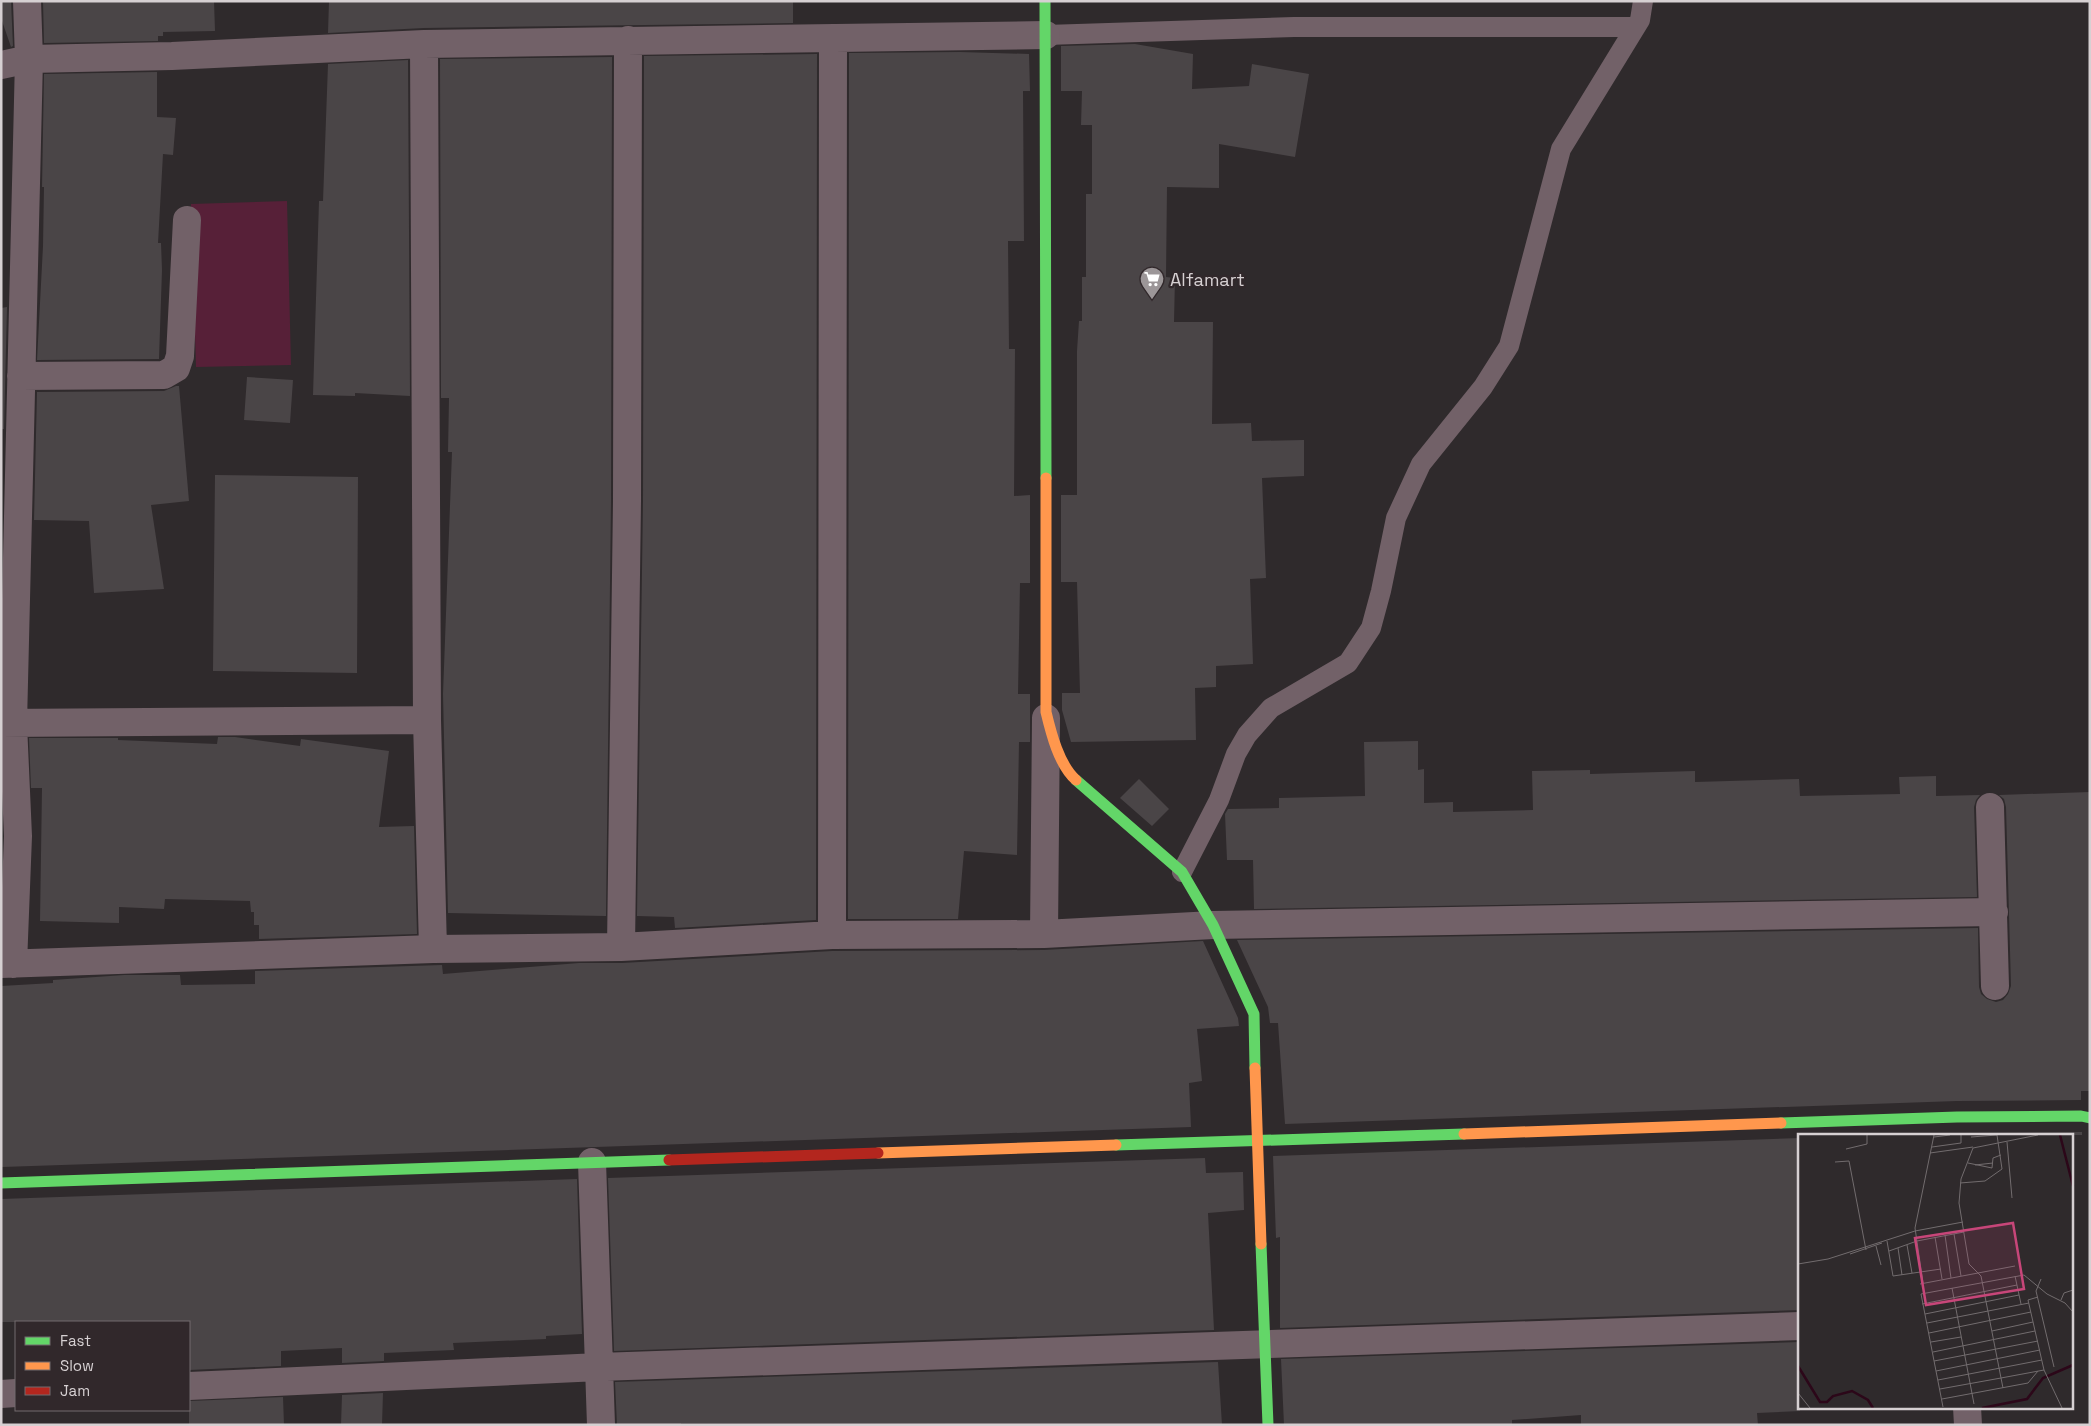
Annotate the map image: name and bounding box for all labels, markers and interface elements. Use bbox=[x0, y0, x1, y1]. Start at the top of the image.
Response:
supermarket icon: Alfamart bbox=[1139, 266, 1165, 300]
place label: Alfamart bbox=[1170, 268, 1245, 291]
inset map bbox=[1798, 1134, 2074, 1408]
legend bbox=[15, 1321, 190, 1411]
text: Fast bbox=[60, 1331, 91, 1350]
text: Slow bbox=[60, 1356, 94, 1375]
text: Jam bbox=[60, 1381, 90, 1400]

